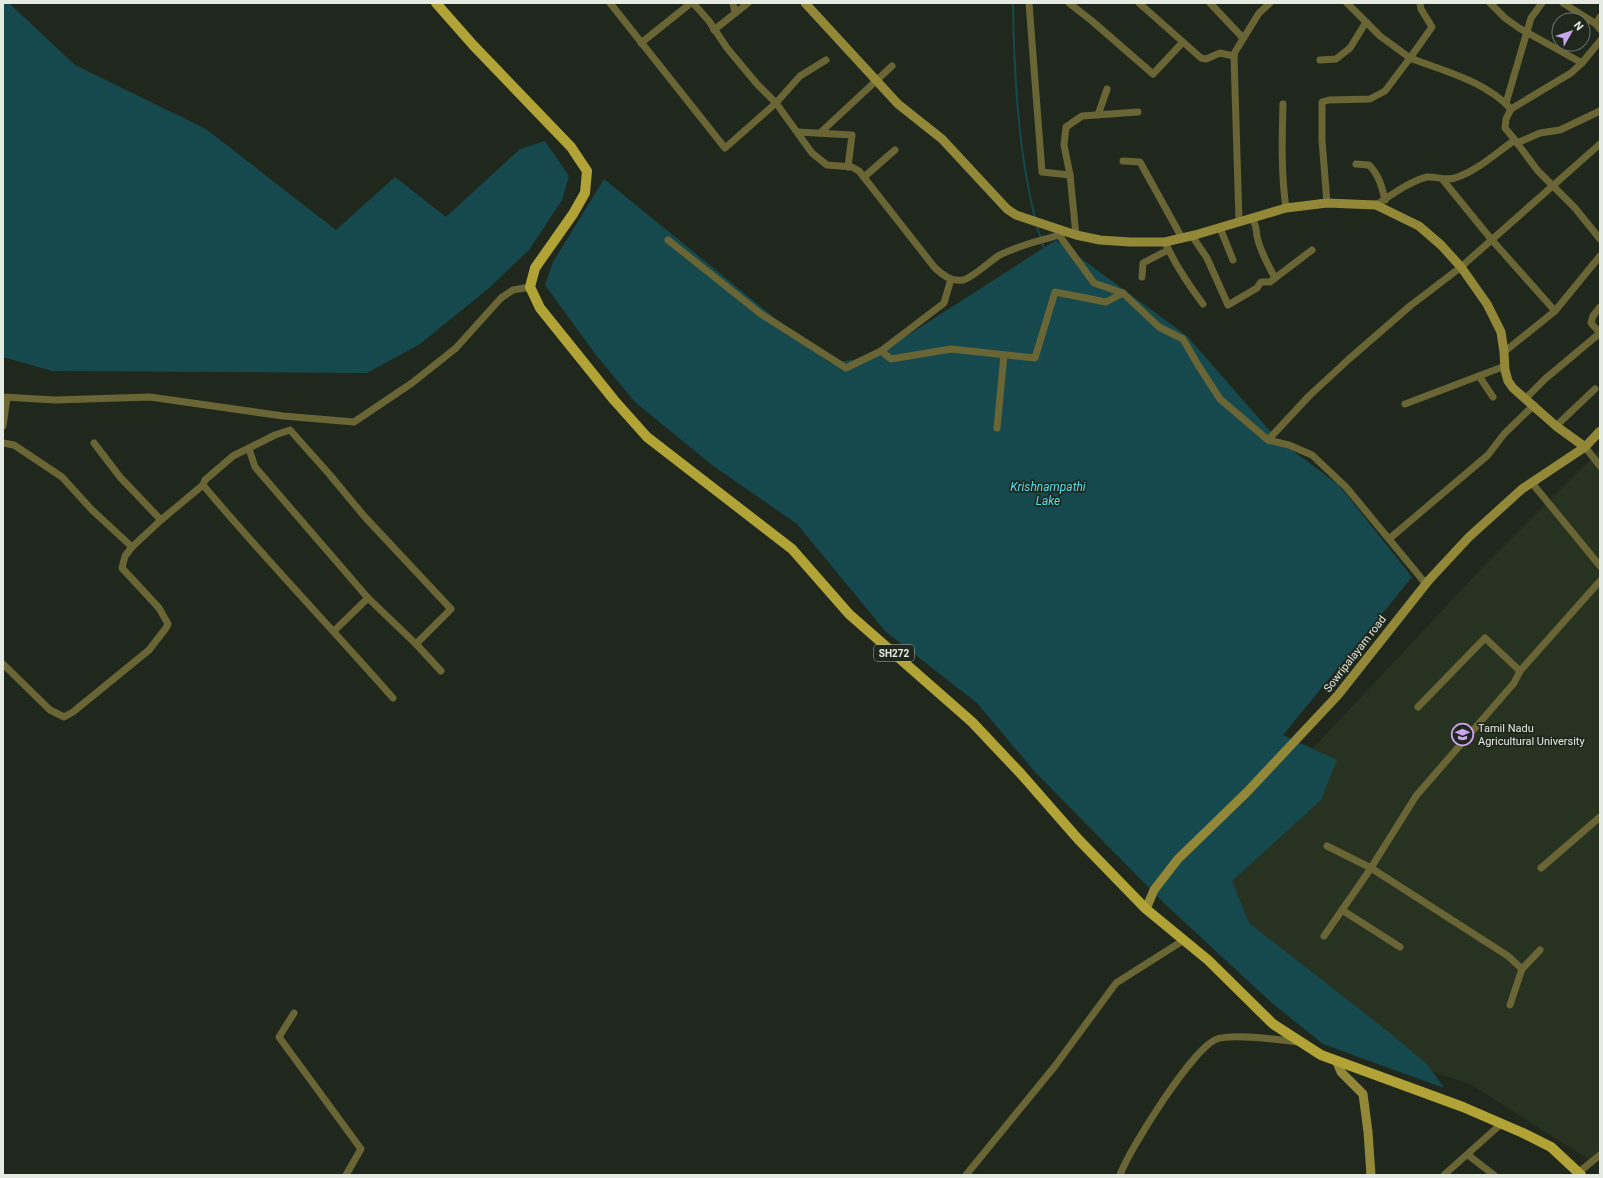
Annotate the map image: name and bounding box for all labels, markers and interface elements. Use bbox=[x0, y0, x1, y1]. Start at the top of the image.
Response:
north arrow bbox=[1551, 12, 1591, 52]
text: N bbox=[1571, 19, 1586, 33]
water label: Krishnampathi Lake bbox=[1010, 480, 1086, 508]
street label: Sowripalayam road bbox=[1321, 613, 1389, 695]
road number: SH272 bbox=[874, 645, 914, 661]
school or university icon: Tamil Nadu Agricultural University bbox=[1450, 721, 1476, 747]
place label: Tamil Nadu Agricultural University bbox=[1478, 722, 1585, 748]

